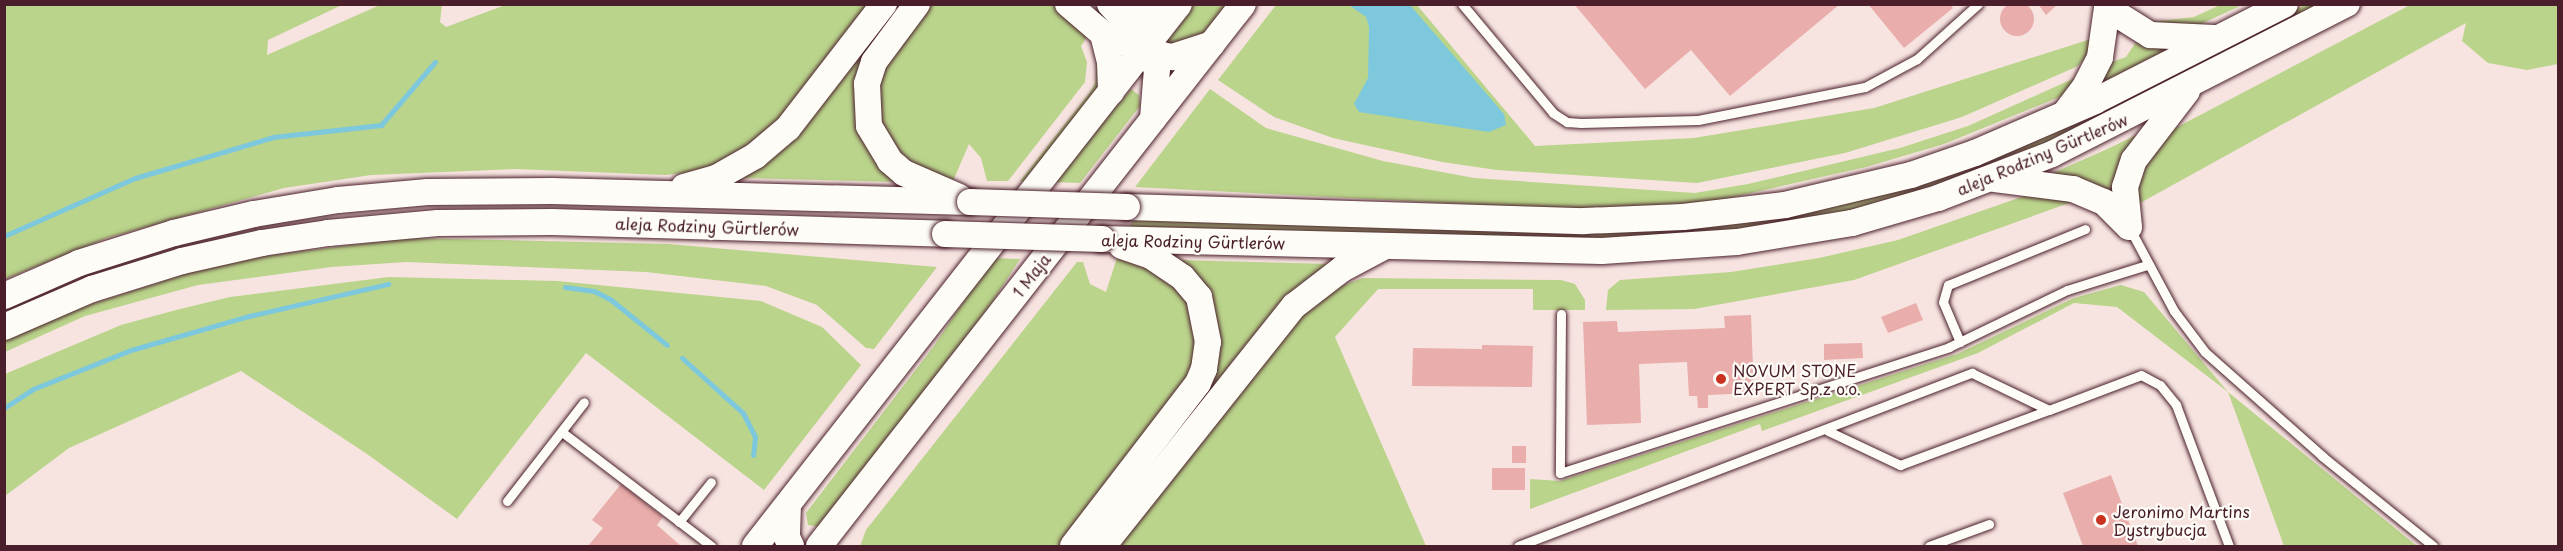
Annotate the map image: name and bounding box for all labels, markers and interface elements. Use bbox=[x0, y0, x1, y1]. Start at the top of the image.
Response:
street label: aleja Rodziny Gürtlerów bbox=[1953, 109, 2131, 199]
street label: aleja Rodziny Gürtlerów bbox=[614, 213, 800, 239]
street label: aleja Rodziny Gürtlerów bbox=[1100, 230, 1286, 252]
street label: 1 Maja bbox=[1008, 249, 1054, 301]
place label: NOVUM STONE EXPERT Sp.z o.o. bbox=[1733, 360, 1863, 398]
marker: NOVUM STONE EXPERT Sp.z o.o. bbox=[1714, 372, 1728, 386]
place label: Jeronimo Martins Dystrybucja bbox=[2113, 501, 2250, 539]
marker: Jeronimo Martins Dystrybucja bbox=[2094, 513, 2108, 527]

